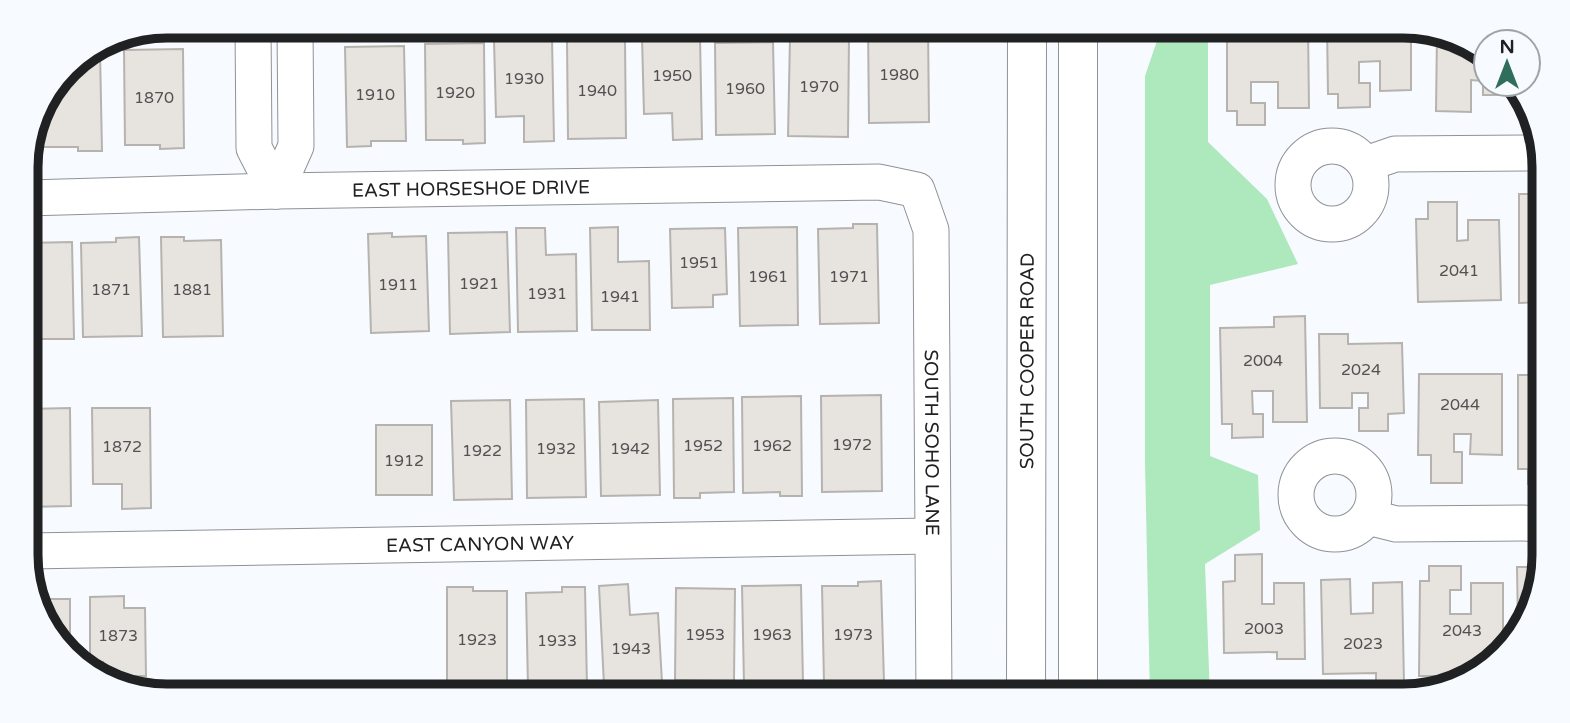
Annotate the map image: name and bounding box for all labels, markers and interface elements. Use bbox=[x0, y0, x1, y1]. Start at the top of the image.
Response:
north arrow bbox=[1472, 28, 1542, 98]
text: N bbox=[1499, 36, 1515, 58]
house number: 1980 bbox=[879, 65, 919, 85]
house number: 1950 bbox=[652, 66, 692, 86]
house number: 1930 bbox=[504, 69, 544, 89]
house number: 1970 bbox=[799, 77, 839, 97]
house number: 1960 bbox=[725, 79, 765, 99]
house number: 1940 bbox=[577, 81, 617, 101]
house number: 1920 bbox=[435, 83, 475, 103]
house number: 1910 bbox=[355, 85, 395, 105]
house number: 1870 bbox=[134, 88, 174, 108]
street label: EAST HORSESHOE DRIVE bbox=[352, 176, 590, 202]
house number: 1951 bbox=[679, 253, 719, 273]
street label: SOUTH COOPER ROAD bbox=[1016, 253, 1039, 469]
house number: 2041 bbox=[1439, 261, 1479, 281]
house number: 1961 bbox=[748, 267, 788, 287]
house number: 1971 bbox=[829, 267, 869, 287]
house number: 1921 bbox=[459, 274, 499, 294]
house number: 1911 bbox=[378, 275, 418, 295]
house number: 1871 bbox=[91, 280, 131, 300]
house number: 1881 bbox=[172, 280, 212, 300]
house number: 1931 bbox=[527, 284, 567, 304]
house number: 1941 bbox=[600, 287, 640, 307]
street label: SOUTH SOHO LANE bbox=[920, 349, 943, 536]
house number: 2004 bbox=[1243, 351, 1283, 371]
house number: 2024 bbox=[1341, 360, 1381, 380]
house number: 2044 bbox=[1440, 395, 1480, 415]
house number: 1972 bbox=[832, 435, 872, 455]
house number: 1952 bbox=[683, 436, 723, 456]
house number: 1962 bbox=[752, 436, 792, 456]
house number: 1872 bbox=[102, 437, 142, 457]
house number: 1932 bbox=[536, 439, 576, 459]
house number: 1942 bbox=[610, 439, 650, 459]
house number: 1922 bbox=[462, 441, 502, 461]
house number: 1912 bbox=[384, 451, 424, 471]
street label: EAST CANYON WAY bbox=[386, 532, 574, 557]
house number: 2003 bbox=[1244, 619, 1284, 639]
house number: 2043 bbox=[1442, 621, 1482, 641]
house number: 1953 bbox=[685, 625, 725, 645]
house number: 1963 bbox=[752, 625, 792, 645]
house number: 1973 bbox=[833, 625, 873, 645]
house number: 1873 bbox=[98, 626, 138, 646]
house number: 1923 bbox=[457, 630, 497, 650]
house number: 1933 bbox=[537, 631, 577, 651]
house number: 2023 bbox=[1343, 634, 1383, 654]
house number: 1943 bbox=[611, 639, 651, 659]

